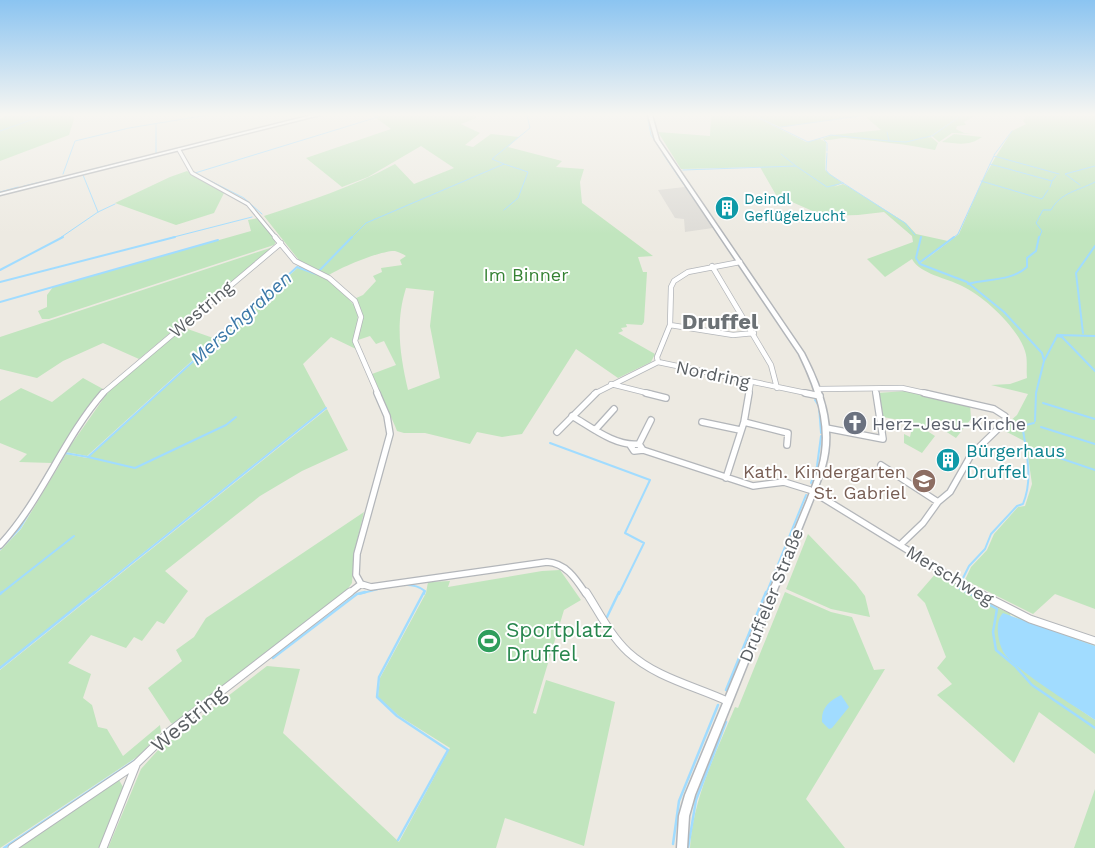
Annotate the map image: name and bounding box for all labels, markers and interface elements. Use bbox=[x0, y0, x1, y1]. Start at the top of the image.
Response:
place label: Deindl Geflügelzucht bbox=[744, 190, 846, 225]
building icon: Deindl Geflügelzucht bbox=[714, 195, 740, 221]
park label: Im Binner bbox=[483, 264, 569, 285]
water label: Merschgraben bbox=[185, 266, 297, 370]
street label: Westring bbox=[165, 276, 238, 342]
district label: Druffel bbox=[682, 309, 759, 334]
street label: Nordring bbox=[674, 356, 752, 392]
church icon: Herz-Jesu-Kirche bbox=[842, 410, 868, 436]
place label: Herz-Jesu-Kirche bbox=[872, 413, 1026, 434]
place label: Bürgerhaus Druffel bbox=[966, 440, 1065, 482]
building icon: Bürgerhaus Druffel bbox=[935, 447, 961, 473]
place label: Kath. Kindergarten St. Gabriel bbox=[743, 461, 906, 503]
school or university icon: Kath. Kindergarten St. Gabriel bbox=[911, 468, 937, 494]
street label: Druffeler Straße bbox=[735, 525, 807, 665]
street label: Merschweg bbox=[903, 541, 998, 609]
place label: Sportplatz Druffel bbox=[506, 617, 613, 666]
sports icon: Sportplatz Druffel bbox=[476, 628, 502, 654]
street label: Westring bbox=[146, 680, 231, 757]

